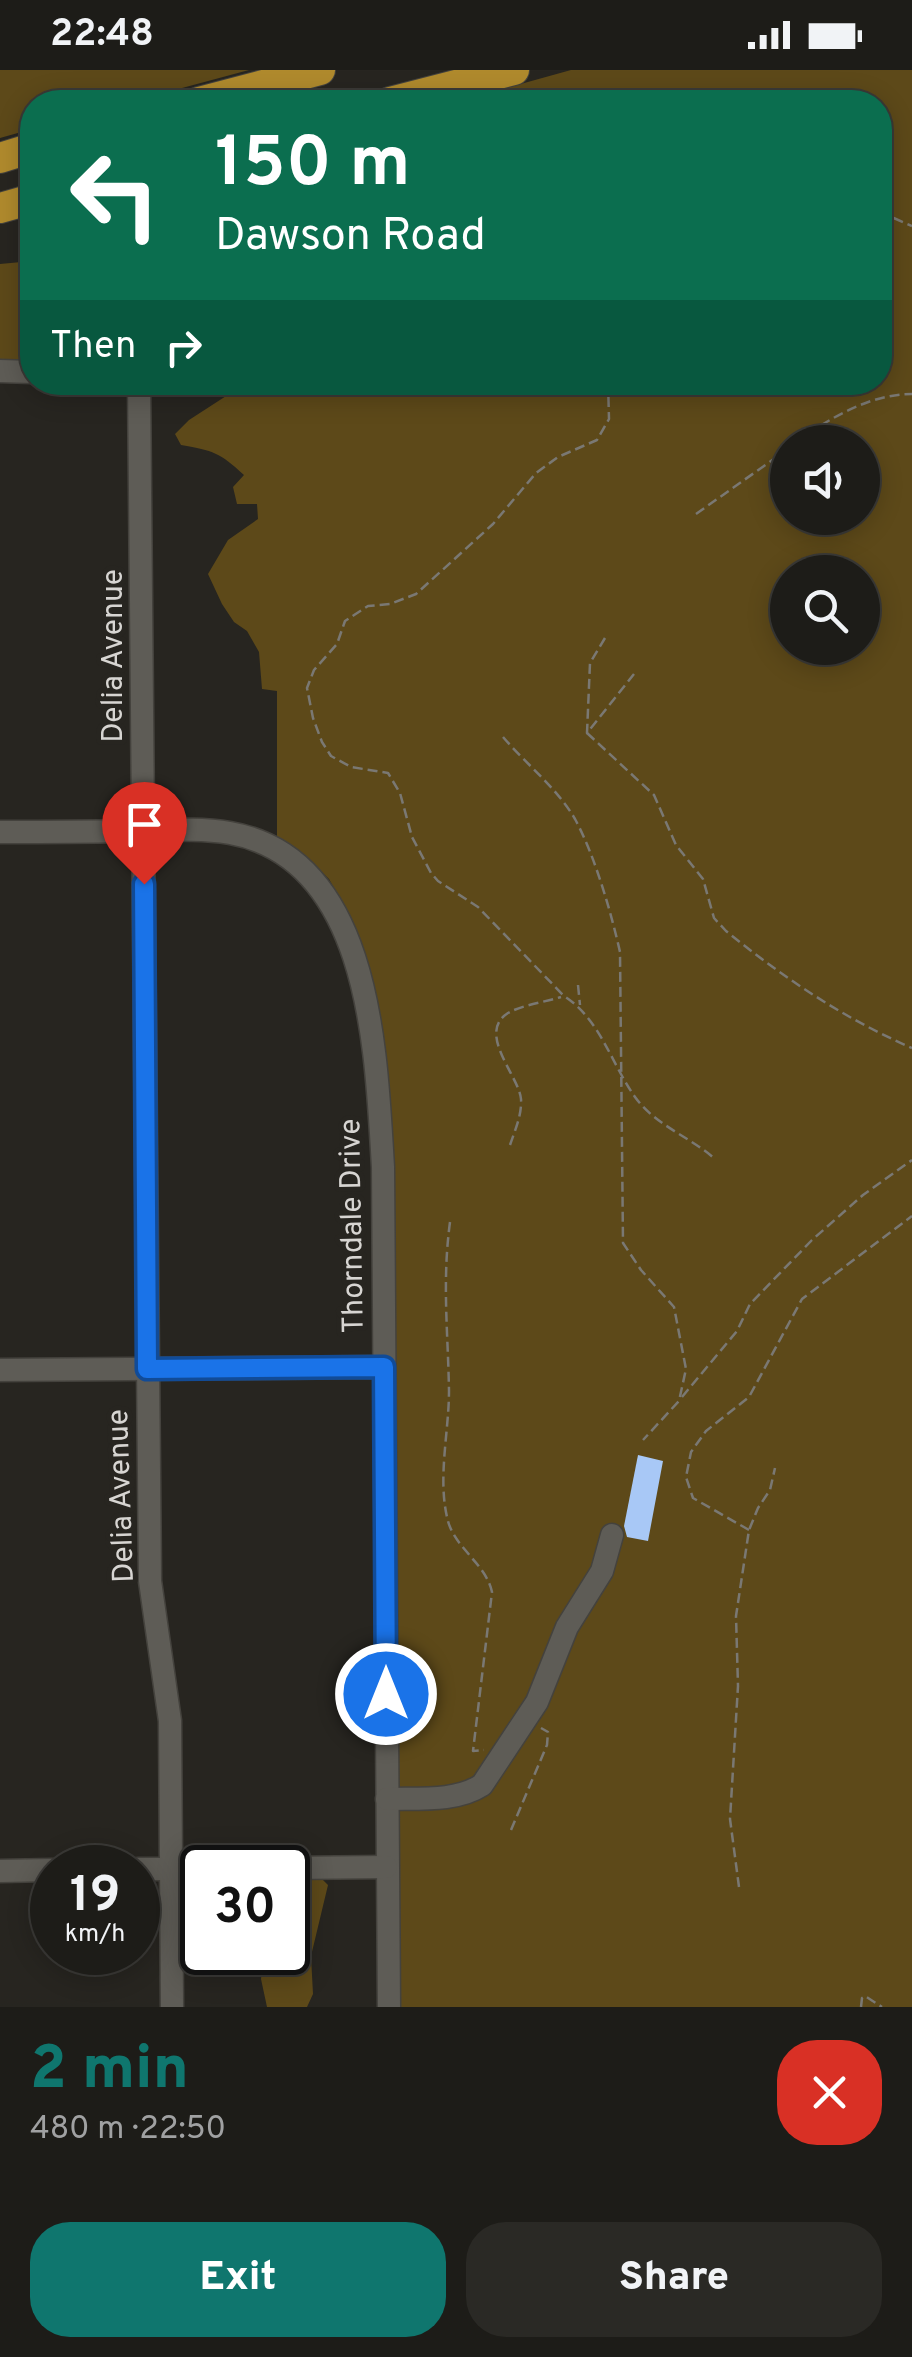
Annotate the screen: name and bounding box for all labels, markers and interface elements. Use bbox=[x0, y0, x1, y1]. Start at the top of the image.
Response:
text: 22:48 bbox=[50, 11, 154, 60]
text: 150 m bbox=[215, 122, 410, 211]
icon: left bbox=[50, 130, 180, 260]
text: Dawson Road bbox=[215, 209, 486, 266]
icon: right bbox=[156, 320, 211, 375]
text: Then bbox=[50, 323, 136, 372]
map controls bbox=[770, 425, 880, 665]
button: sound bbox=[770, 425, 880, 535]
button: search bbox=[770, 555, 880, 665]
street label: Delia Avenue bbox=[96, 569, 133, 743]
pin bbox=[102, 782, 187, 885]
icon: arrive bbox=[117, 797, 172, 852]
street label: Thorndale Drive bbox=[333, 1118, 374, 1334]
street label: Delia Avenue bbox=[101, 1408, 144, 1583]
position arrow bbox=[334, 1642, 438, 1746]
speed limit sign: 30 bbox=[180, 1845, 310, 1975]
text: 19 bbox=[70, 1866, 120, 1929]
text: km/h bbox=[65, 1919, 125, 1951]
text: 2 min bbox=[30, 2034, 189, 2110]
button: close bbox=[777, 2040, 882, 2145]
text: 480 m · 22:50 bbox=[30, 2110, 226, 2150]
button: Exit bbox=[30, 2222, 446, 2337]
button: Share bbox=[466, 2222, 882, 2337]

